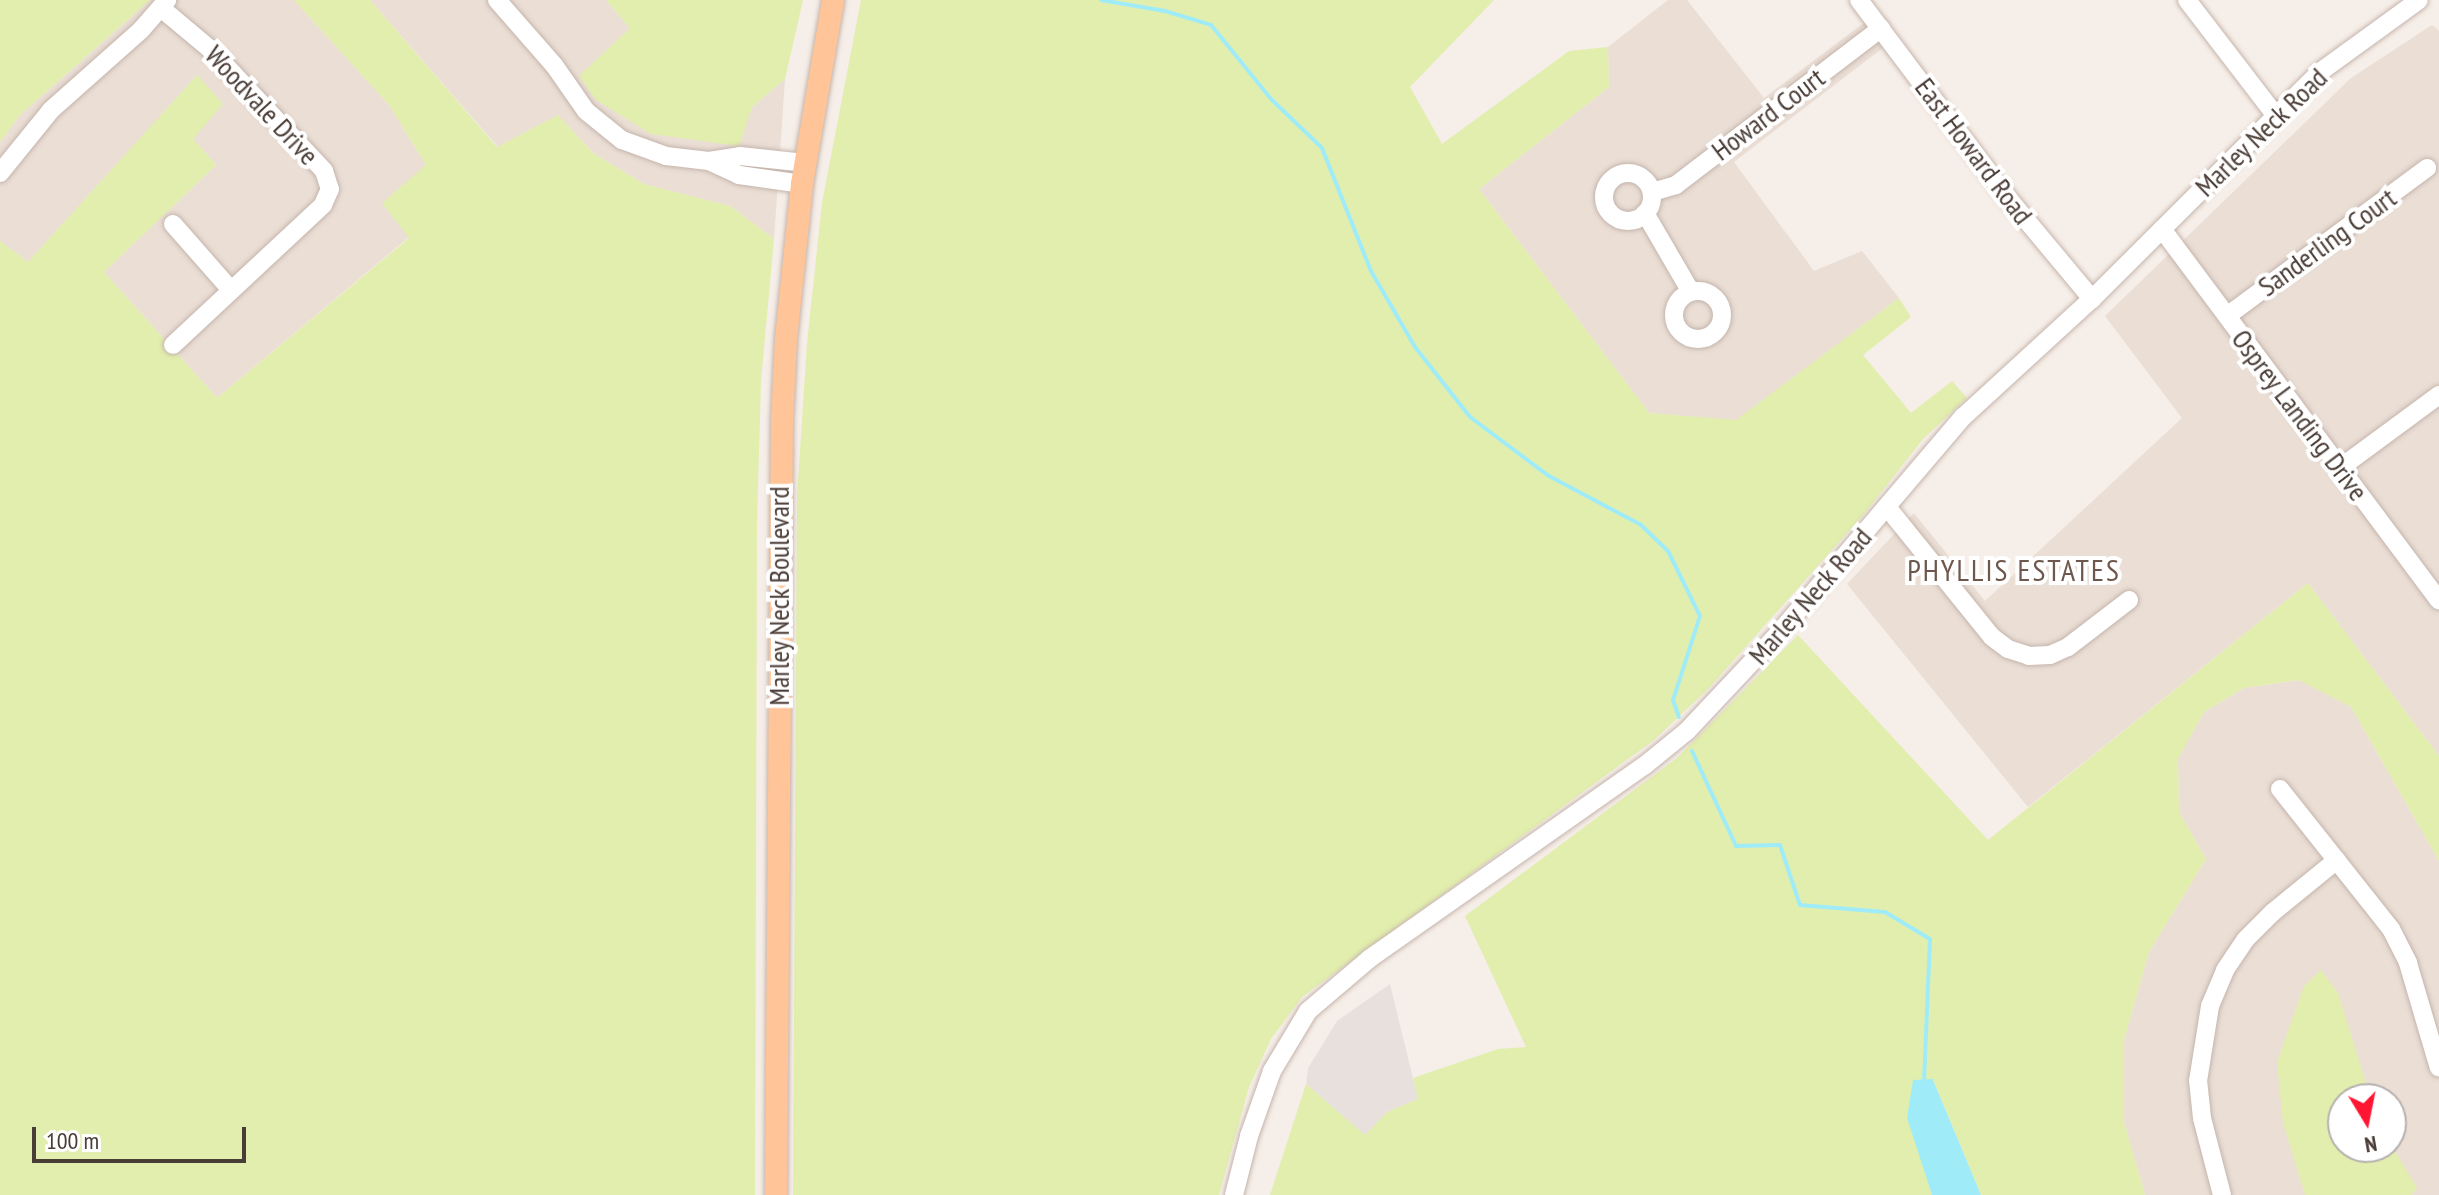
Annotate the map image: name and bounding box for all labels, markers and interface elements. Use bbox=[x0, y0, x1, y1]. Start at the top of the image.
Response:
street label: Woodvale Drive bbox=[198, 38, 326, 172]
street label: Marley Neck Road bbox=[2188, 60, 2334, 204]
street label: Howard Court bbox=[1705, 61, 1831, 167]
street label: East Howard Road bbox=[1908, 71, 2040, 231]
street label: Sanderling Court bbox=[2252, 181, 2402, 303]
street label: Osprey Landing Drive bbox=[2224, 322, 2376, 508]
street label: Marley Neck Boulevard bbox=[762, 486, 796, 706]
street label: Marley Neck Road bbox=[1741, 520, 1879, 672]
district label: PHYLLIS ESTATES bbox=[1907, 552, 2121, 588]
north arrow bbox=[2327, 1083, 2407, 1163]
scale bar bbox=[36, 1111, 250, 1161]
text: 100 m bbox=[46, 1125, 99, 1156]
text: N bbox=[2363, 1130, 2379, 1159]

